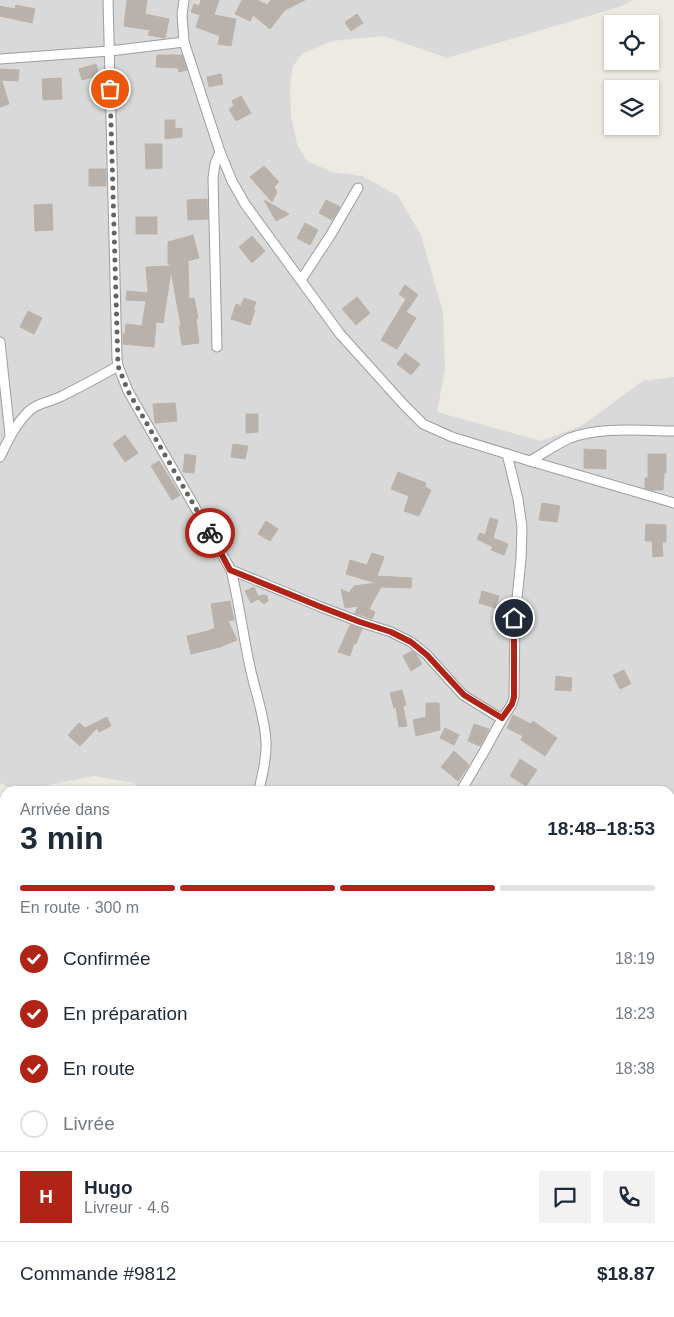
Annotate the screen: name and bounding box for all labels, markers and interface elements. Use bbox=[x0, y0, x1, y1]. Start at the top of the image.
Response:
map controls bbox=[604, 15, 659, 135]
button: locate bbox=[604, 15, 659, 70]
pin bbox=[89, 68, 131, 110]
icon: bag bbox=[96, 75, 124, 103]
button: layers bbox=[604, 80, 659, 135]
courier bbox=[185, 508, 235, 558]
icon: bike bbox=[196, 519, 224, 547]
pin bbox=[493, 597, 535, 639]
icon: home bbox=[500, 604, 528, 632]
text: Arrivée dans bbox=[20, 801, 110, 818]
text: 18:48–18:53 bbox=[547, 818, 655, 839]
text: 3 min bbox=[20, 820, 104, 856]
text: En route · 300 m bbox=[20, 899, 139, 916]
icon: check bbox=[20, 945, 48, 973]
text: Confirmée bbox=[63, 948, 151, 969]
text: 18:19 bbox=[615, 950, 655, 967]
icon: check bbox=[20, 1000, 48, 1028]
text: En préparation bbox=[63, 1003, 188, 1024]
text: 18:23 bbox=[615, 1005, 655, 1022]
icon: check bbox=[20, 1055, 48, 1083]
text: En route bbox=[63, 1058, 135, 1079]
text: 18:38 bbox=[615, 1060, 655, 1077]
text: Livrée bbox=[63, 1113, 115, 1134]
button: chat bbox=[539, 1171, 591, 1223]
button: phone bbox=[603, 1171, 655, 1223]
text: Hugo bbox=[84, 1177, 133, 1198]
text: H bbox=[39, 1186, 53, 1207]
text: Livreur · 4.6 bbox=[84, 1199, 169, 1216]
text: Commande #9812 bbox=[20, 1263, 176, 1284]
text: $18.87 bbox=[597, 1263, 655, 1284]

